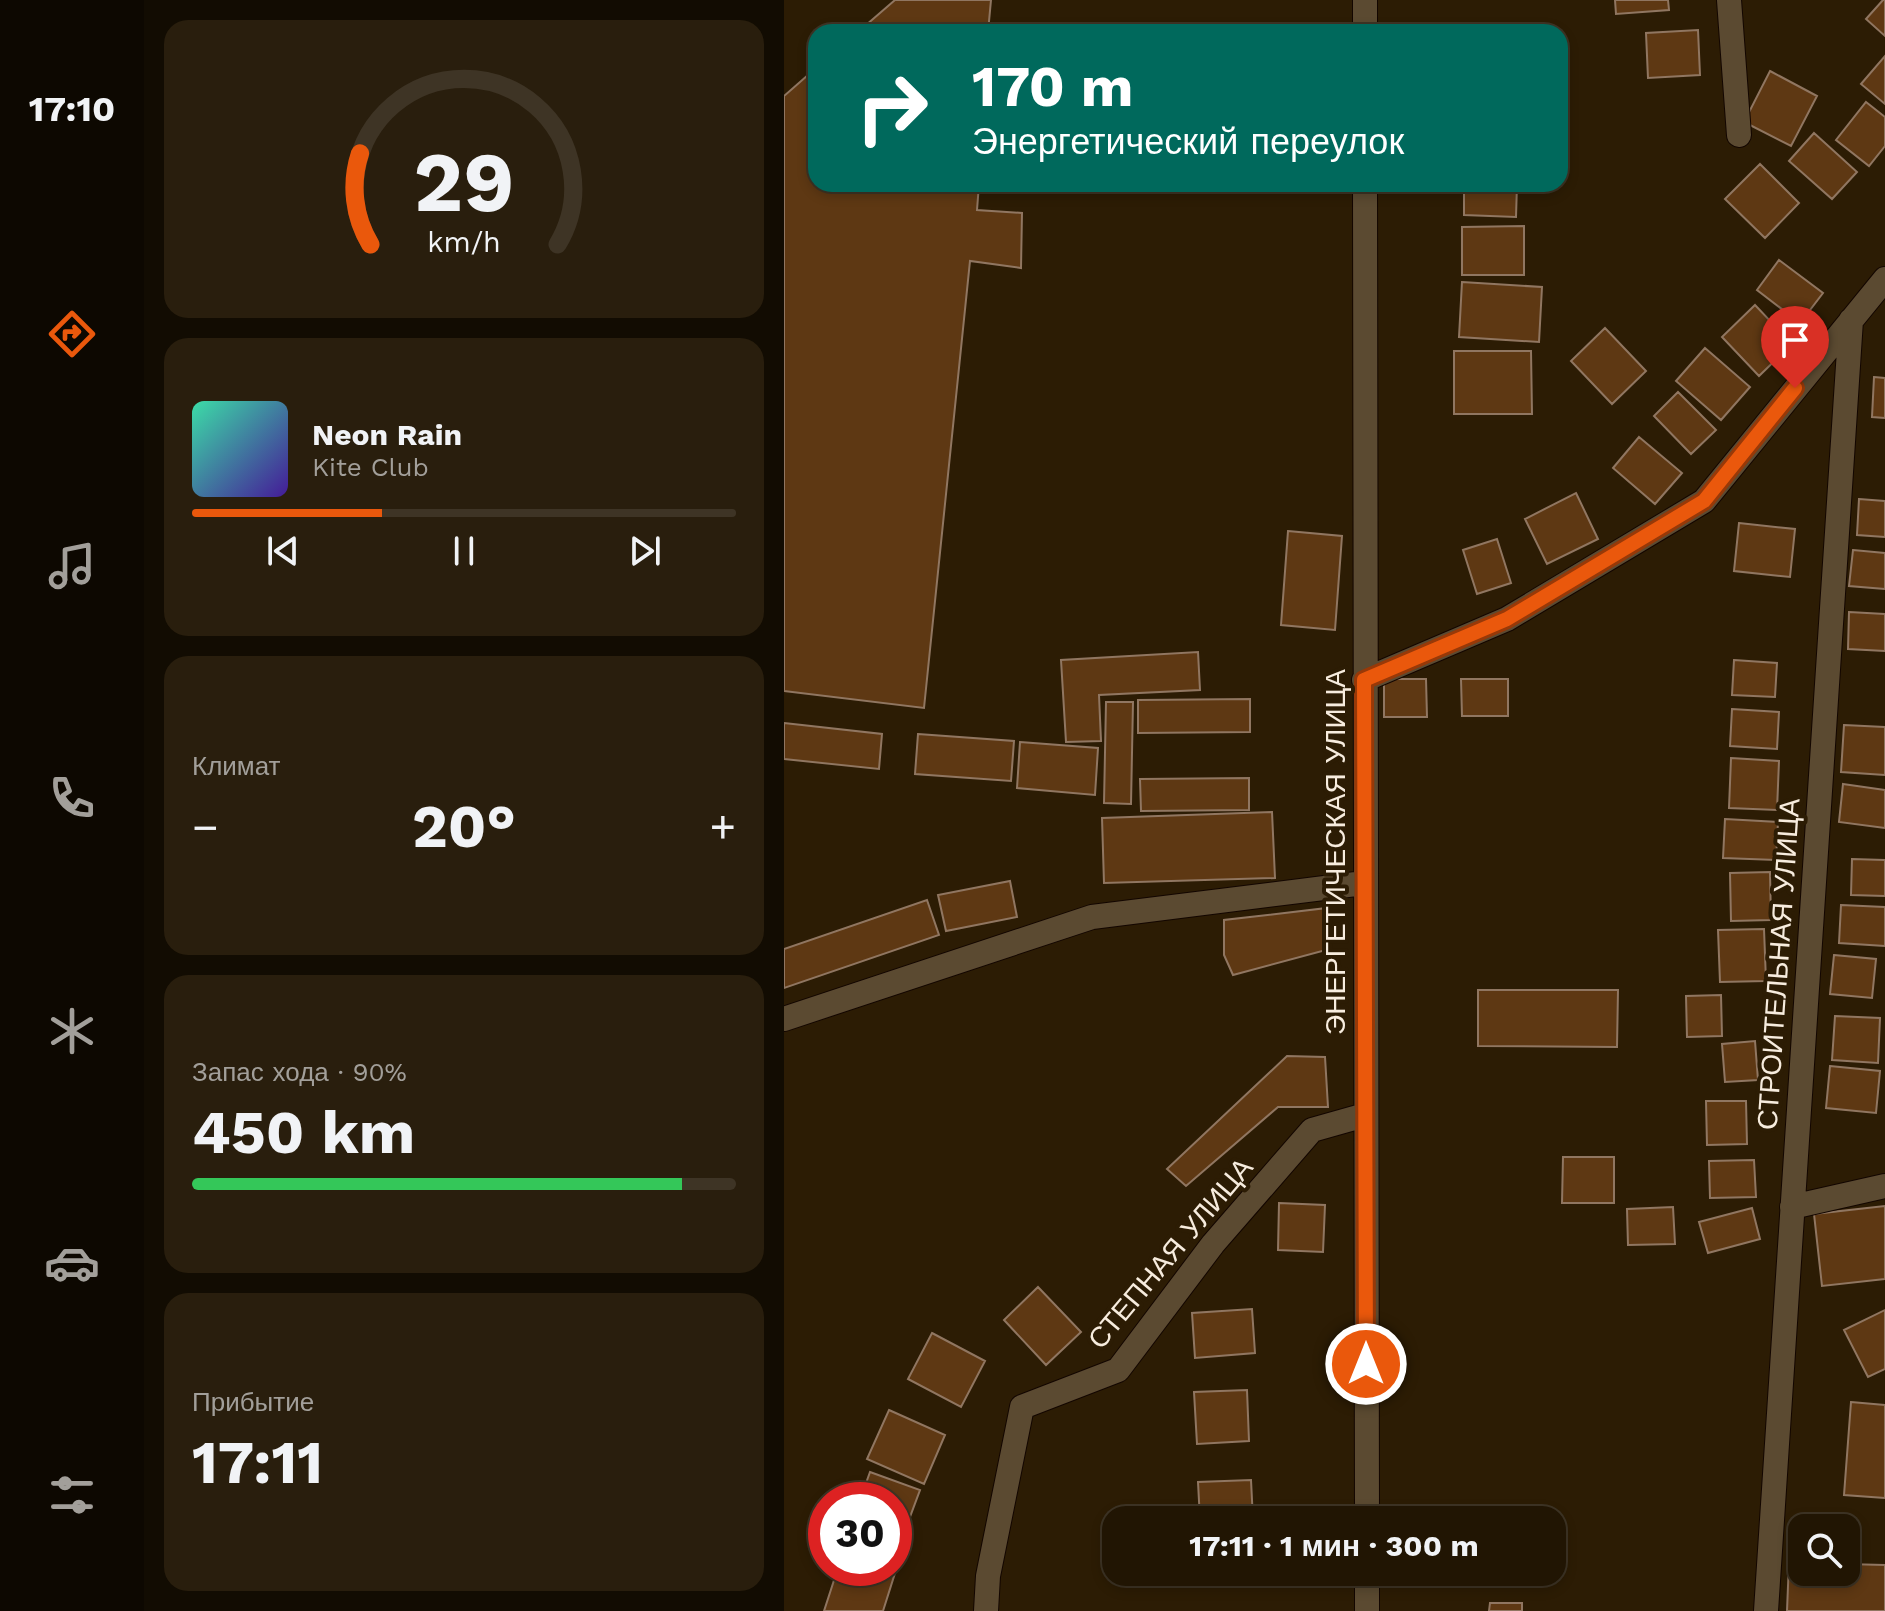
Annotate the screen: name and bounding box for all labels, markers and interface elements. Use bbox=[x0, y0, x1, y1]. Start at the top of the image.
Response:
text: 170 m bbox=[972, 54, 1134, 120]
icon: right bbox=[840, 56, 944, 160]
text: 17:10 bbox=[29, 88, 115, 130]
text: Энергетический переулок bbox=[972, 121, 1404, 163]
text: 29 bbox=[414, 134, 514, 231]
text: km/h bbox=[427, 225, 501, 259]
icon: directions bbox=[44, 306, 100, 362]
pin bbox=[1761, 306, 1829, 388]
icon: arrive bbox=[1773, 318, 1817, 362]
text: Neon Rain bbox=[312, 417, 462, 452]
text: Kite Club bbox=[312, 452, 429, 482]
icon: previous bbox=[261, 529, 305, 573]
icon: pause bbox=[442, 529, 486, 573]
icon: next bbox=[623, 529, 667, 573]
icon: music bbox=[44, 538, 100, 594]
street label: ЭНЕРГЕТИЧЕСКАЯ УЛИЦА bbox=[1319, 669, 1352, 1035]
text: Климат bbox=[192, 751, 281, 781]
icon: phone bbox=[44, 770, 100, 826]
text: 20° bbox=[412, 791, 516, 862]
street label: СТРОИТЕЛЬНАЯ УЛИЦА bbox=[1750, 797, 1807, 1131]
text: − bbox=[192, 801, 219, 853]
text: + bbox=[709, 801, 736, 853]
icon: climate bbox=[44, 1003, 100, 1059]
text: Запас хода · 90% bbox=[192, 1057, 407, 1087]
text: 450 km bbox=[192, 1097, 415, 1168]
street label: СТЕПНАЯ УЛИЦА bbox=[1081, 1151, 1260, 1355]
icon: car bbox=[44, 1235, 100, 1291]
position arrow bbox=[1324, 1322, 1408, 1406]
text: Прибытие bbox=[192, 1387, 314, 1417]
text: 17:11 bbox=[192, 1427, 323, 1498]
icon: filters bbox=[44, 1467, 100, 1523]
speed limit sign: 30 bbox=[808, 1482, 912, 1586]
map controls bbox=[1788, 1514, 1860, 1586]
button: search bbox=[1788, 1514, 1860, 1586]
text: 17:11 · 1 мин · 300 m bbox=[1189, 1528, 1479, 1563]

